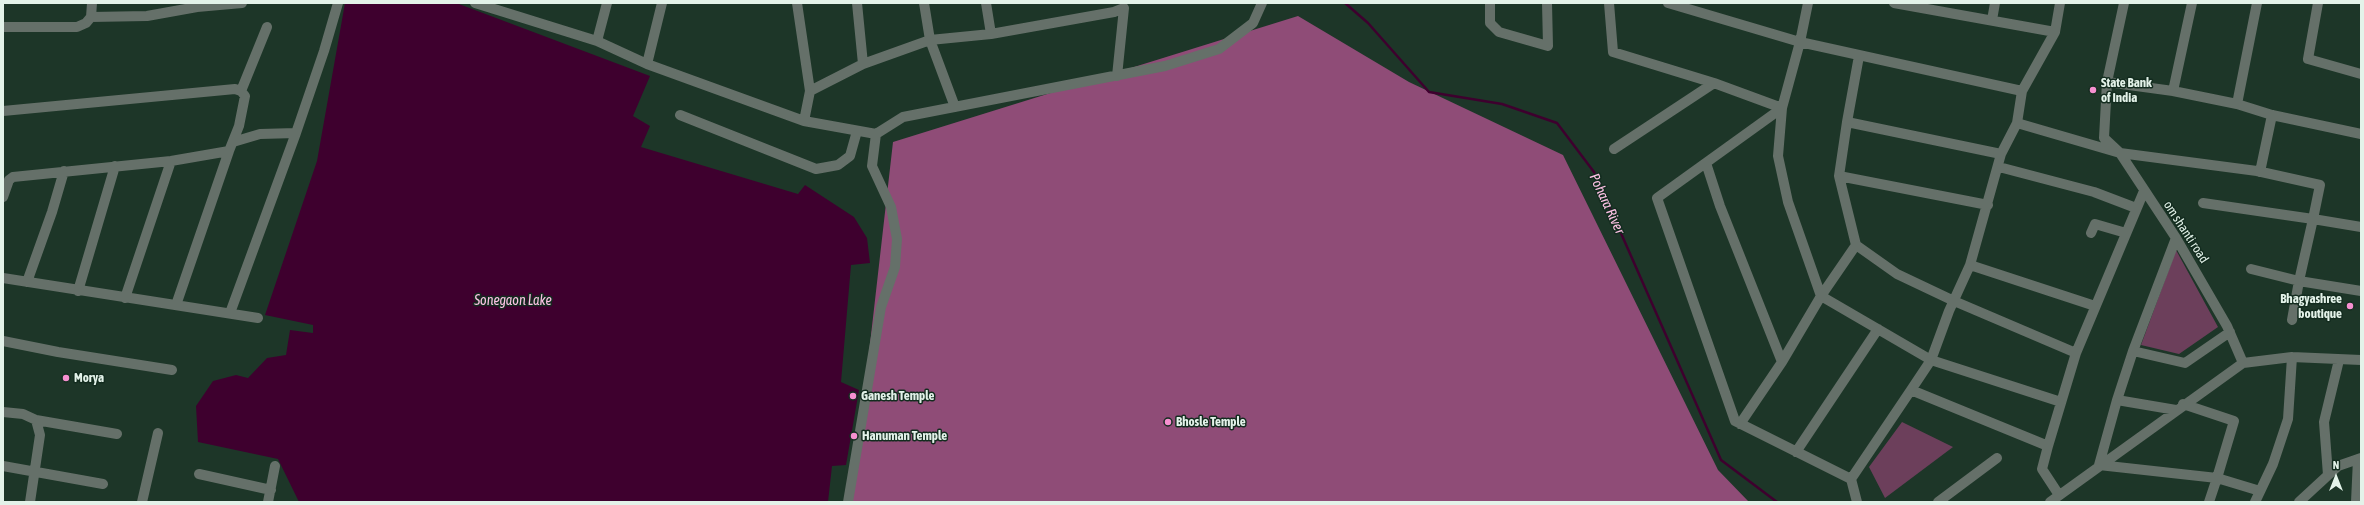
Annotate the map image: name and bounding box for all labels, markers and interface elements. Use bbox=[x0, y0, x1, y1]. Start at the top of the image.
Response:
place label: State Bank of India bbox=[2101, 75, 2152, 106]
marker: State Bank of India bbox=[2088, 85, 2098, 95]
water label: Pohara River bbox=[1586, 171, 1628, 237]
street label: om shanti road bbox=[2160, 198, 2212, 266]
place label: Bhagyashree boutique bbox=[2280, 291, 2342, 322]
water label: Sonegaon Lake bbox=[474, 293, 552, 309]
marker: Bhagyashree boutique bbox=[2345, 301, 2355, 311]
place label: Morya bbox=[74, 370, 104, 386]
marker: Morya bbox=[61, 373, 71, 383]
place label: Ganesh Temple bbox=[861, 388, 934, 404]
marker: Ganesh Temple bbox=[848, 391, 858, 401]
place label: Bhosle Temple bbox=[1176, 414, 1246, 430]
marker: Bhosle Temple bbox=[1163, 417, 1173, 427]
place label: Hanuman Temple bbox=[862, 428, 947, 444]
marker: Hanuman Temple bbox=[849, 431, 859, 441]
north arrow bbox=[2316, 457, 2356, 497]
text: N bbox=[2333, 459, 2339, 471]

